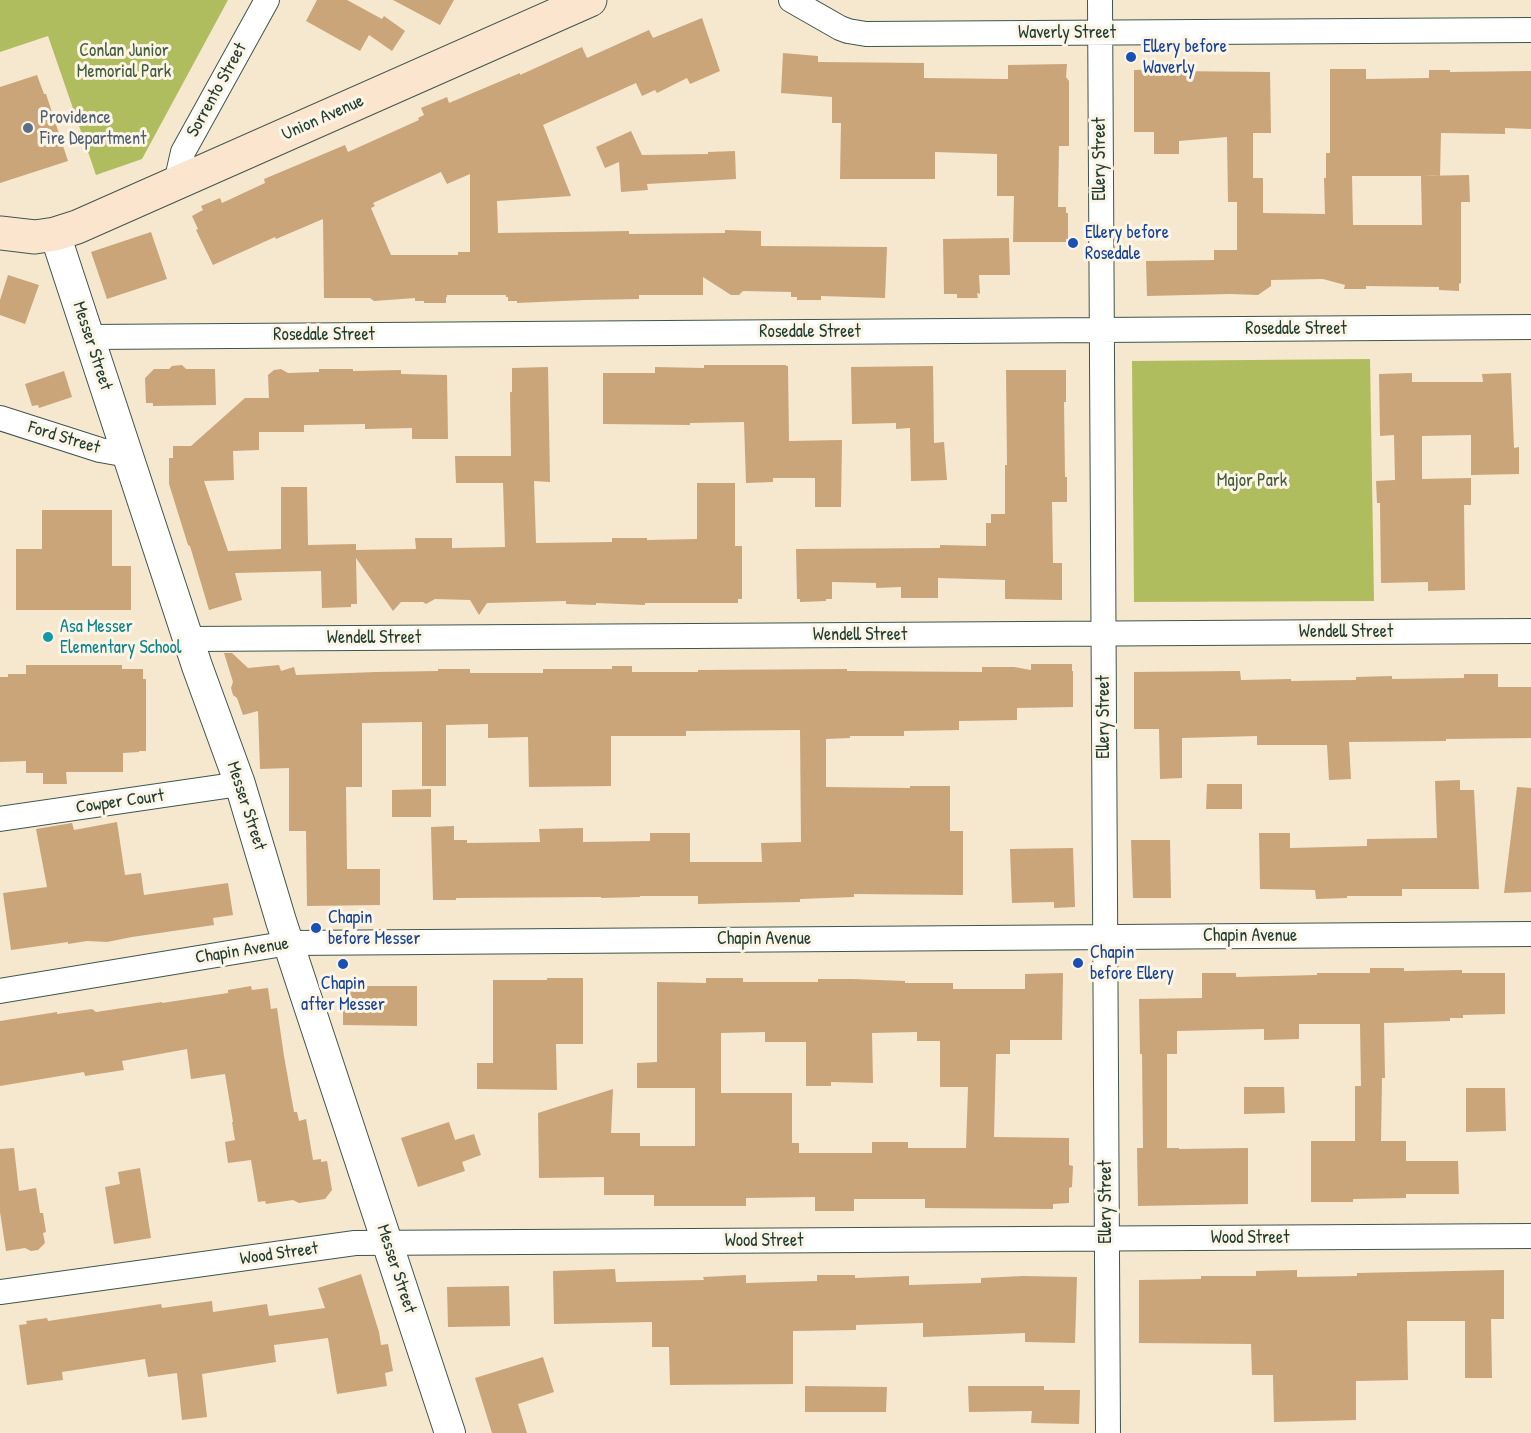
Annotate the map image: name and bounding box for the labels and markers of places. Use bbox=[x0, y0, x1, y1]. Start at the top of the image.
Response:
place label: Ellery before Waverly bbox=[1143, 36, 1227, 78]
marker: Ellery before Waverly bbox=[1124, 50, 1138, 64]
place label: Providence Fire Department bbox=[40, 107, 146, 150]
marker: Providence Fire Department bbox=[21, 121, 35, 135]
place label: Ellery before Rosedale bbox=[1085, 222, 1169, 264]
marker: Ellery before Rosedale bbox=[1066, 236, 1080, 250]
place label: Asa Messer Elementary School bbox=[60, 616, 181, 658]
marker: Asa Messer Elementary School bbox=[41, 630, 55, 644]
place label: Chapin before Messer bbox=[328, 907, 420, 950]
marker: Chapin before Messer bbox=[309, 921, 323, 935]
place label: Chapin before Ellery bbox=[1090, 942, 1174, 984]
marker: Chapin before Ellery bbox=[1071, 956, 1085, 970]
marker: Chapin after Messer bbox=[336, 957, 350, 971]
place label: Chapin after Messer bbox=[301, 973, 385, 1016]

